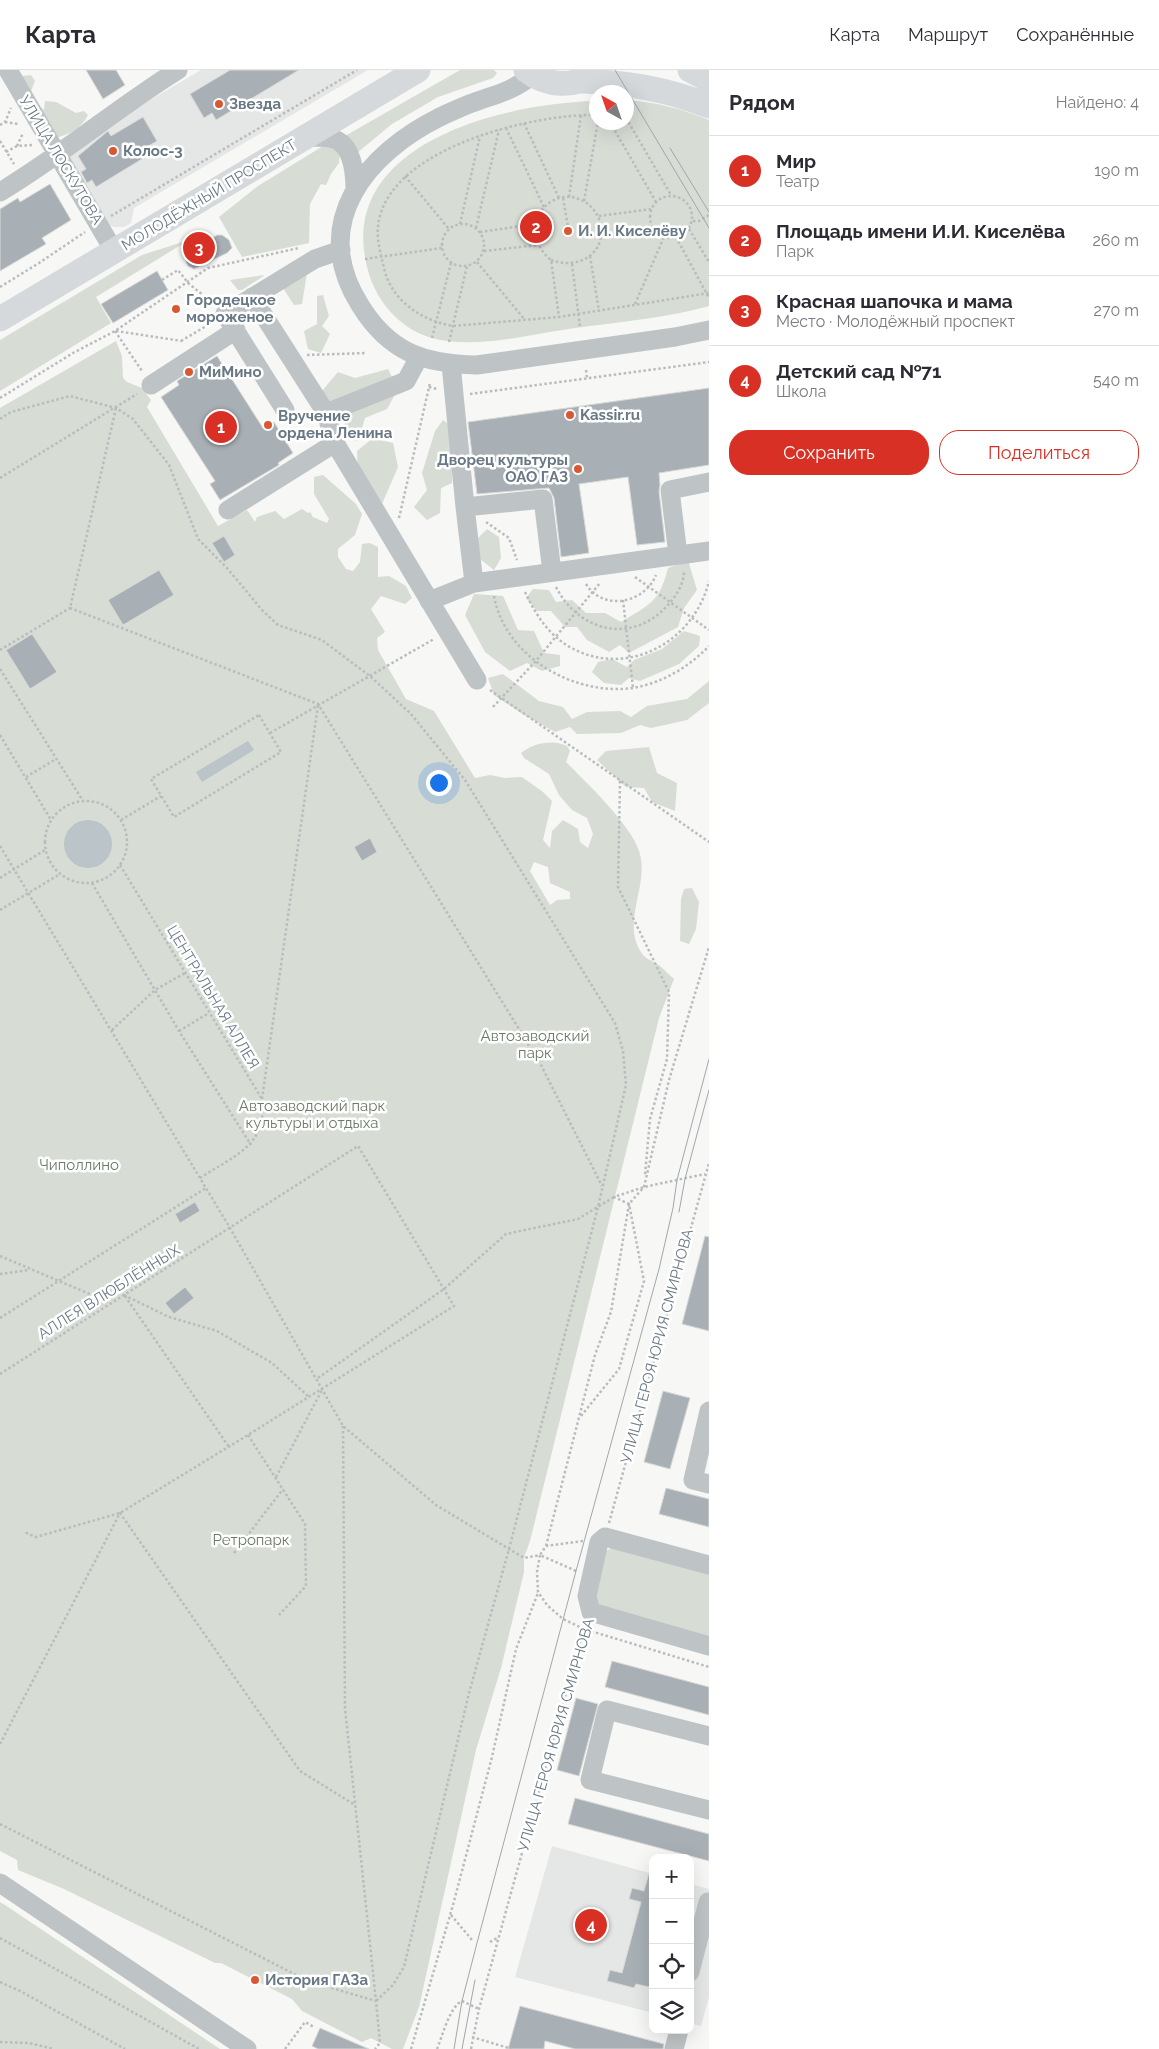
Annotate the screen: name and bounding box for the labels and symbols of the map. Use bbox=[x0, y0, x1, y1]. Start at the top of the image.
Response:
north arrow bbox=[589, 85, 634, 130]
street label: УЛИЦА ЛОСКУТОВА bbox=[15, 92, 107, 228]
place label: Звезда bbox=[229, 95, 281, 113]
marker: Звезда bbox=[213, 98, 225, 110]
street label: МОЛОДЁЖНЫЙ ПРОСПЕКТ bbox=[118, 135, 300, 254]
place label: Колос-3 bbox=[123, 142, 183, 160]
marker: Колос-3 bbox=[107, 145, 119, 157]
pin: 2 bbox=[520, 208, 552, 246]
place label: И. И. Киселёву bbox=[578, 222, 687, 240]
marker: И. И. Киселёву bbox=[562, 225, 574, 237]
pin: 3 bbox=[183, 229, 215, 267]
place label: Городецкое мороженое bbox=[186, 291, 276, 326]
marker: Городецкое мороженое bbox=[170, 303, 182, 315]
place label: МиМино bbox=[199, 363, 261, 381]
marker: МиМино bbox=[183, 366, 195, 378]
place label: Kassir.ru bbox=[580, 406, 640, 424]
place label: Вручение ордена Ленина bbox=[278, 407, 393, 442]
pin: 1 bbox=[205, 408, 237, 446]
marker: Kassir.ru bbox=[564, 409, 576, 421]
marker: Вручение ордена Ленина bbox=[262, 419, 274, 431]
place label: Дворец культуры ОАО ГАЗ bbox=[437, 451, 568, 486]
marker: Дворец культуры ОАО ГАЗ bbox=[572, 463, 584, 475]
your location bbox=[426, 770, 452, 796]
street label: ЦЕНТРАЛЬНАЯ АЛЛЕЯ bbox=[163, 922, 263, 1072]
park label: Автозаводский парк bbox=[481, 1027, 589, 1062]
park label: Автозаводский парк культуры и отдыха bbox=[239, 1097, 385, 1132]
park label: Чиполлино bbox=[39, 1156, 119, 1174]
street label: УЛИЦА ГЕРОЯ ЮРИЯ СМИРНОВА bbox=[617, 1227, 697, 1465]
street label: АЛЛЕЯ ВЛЮБЛЁННЫХ bbox=[34, 1240, 184, 1343]
park label: Ретропарк bbox=[212, 1531, 290, 1549]
street label: УЛИЦА ГЕРОЯ ЮРИЯ СМИРНОВА bbox=[514, 1616, 598, 1854]
pin: 4 bbox=[575, 1906, 607, 1944]
place label: История ГАЗа bbox=[265, 1971, 368, 1989]
marker: История ГАЗа bbox=[249, 1974, 261, 1986]

